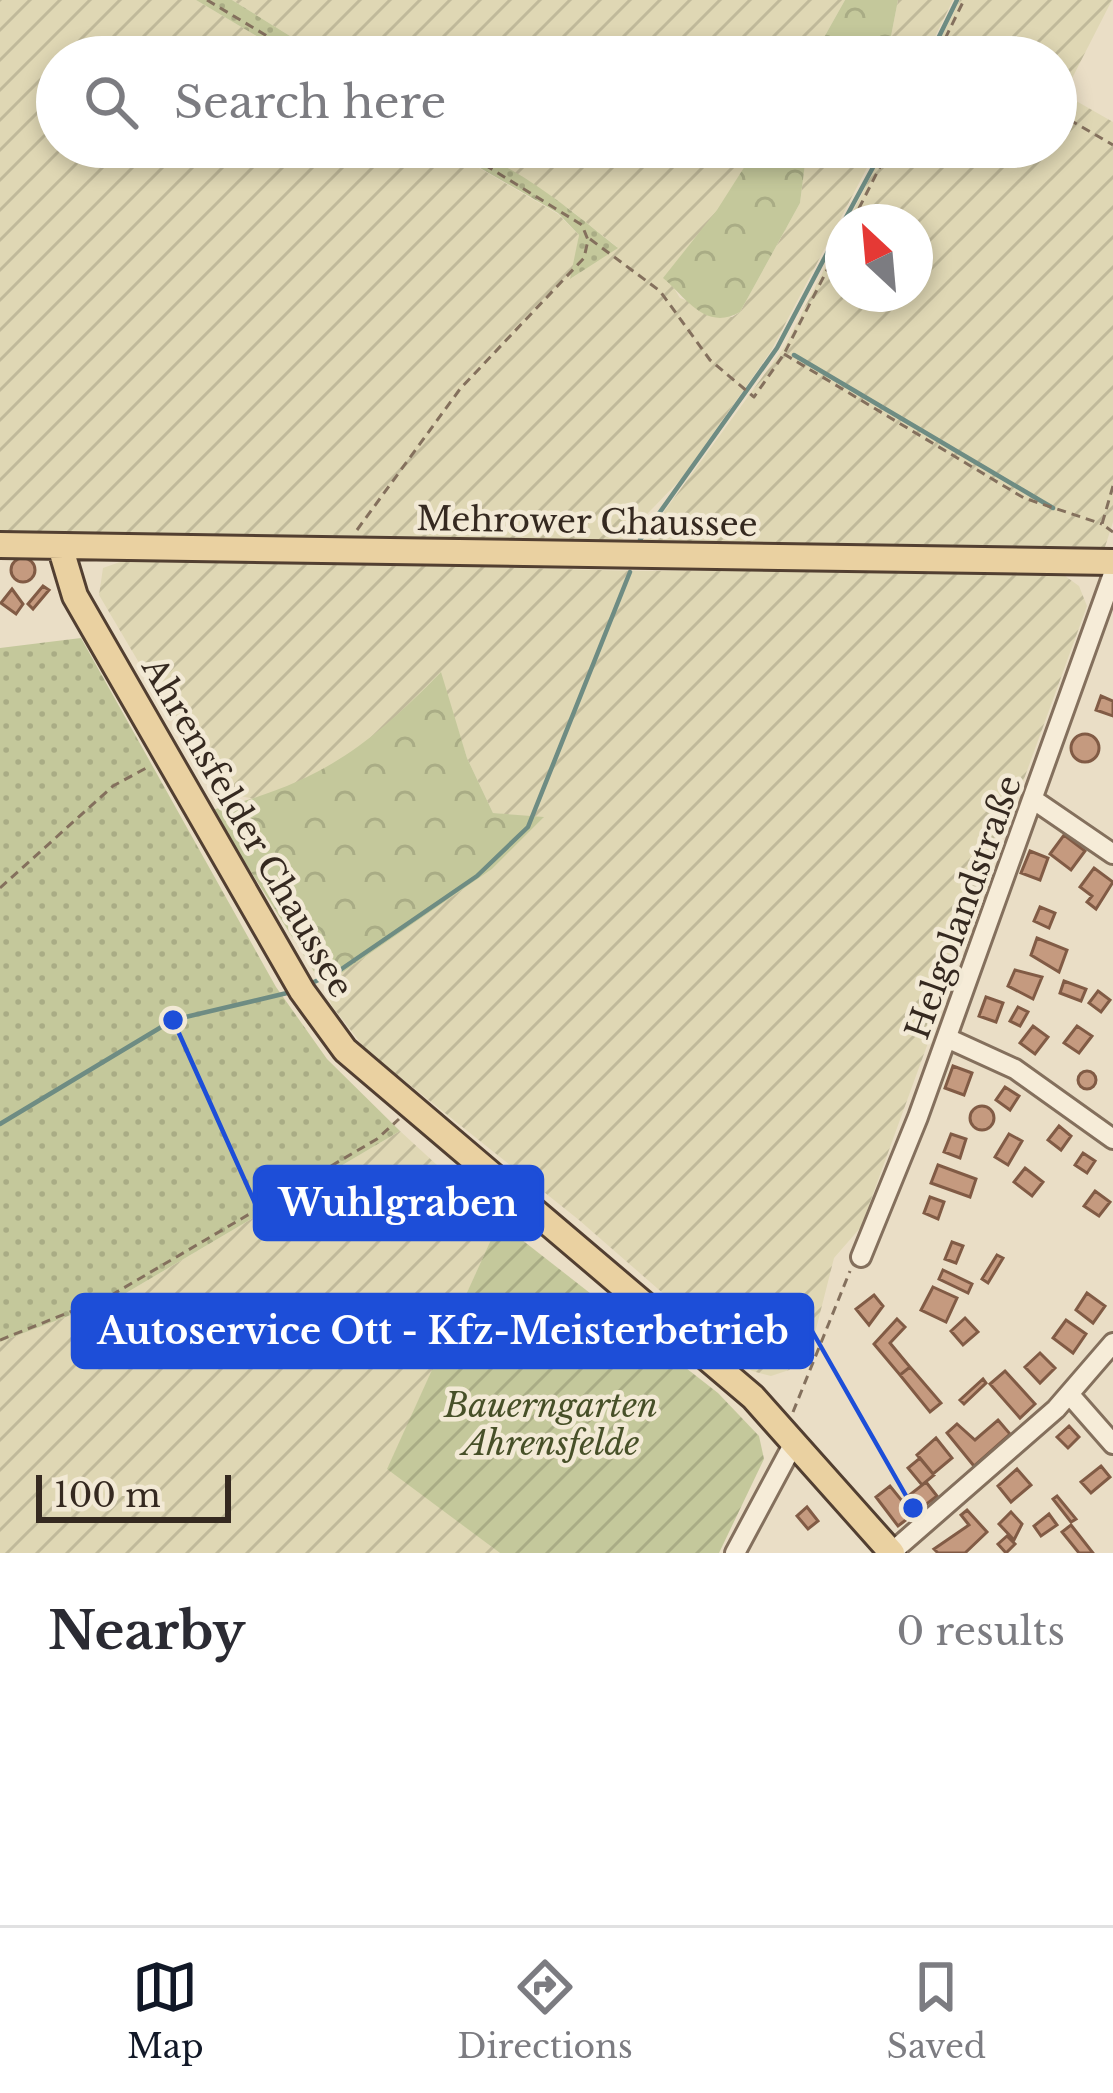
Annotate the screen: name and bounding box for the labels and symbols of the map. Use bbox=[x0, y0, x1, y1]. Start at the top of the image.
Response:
north arrow bbox=[825, 204, 933, 312]
street label: Mehrower Chaussee bbox=[416, 498, 758, 545]
street label: Ahrensfelder Chaussee bbox=[133, 649, 362, 1005]
street label: Helgolandstraße bbox=[897, 770, 1030, 1045]
callout: Wuhlgraben bbox=[255, 1167, 542, 1239]
text: Wuhlgraben bbox=[277, 1181, 517, 1226]
callout: Autoservice Ott - Kfz-Meisterbetrieb bbox=[73, 1295, 812, 1367]
text: Autoservice Ott - Kfz-Meisterbetrieb bbox=[96, 1309, 789, 1354]
park label: Bauerngarten Ahrensfelde bbox=[443, 1385, 658, 1464]
scale bar bbox=[36, 1469, 231, 1522]

